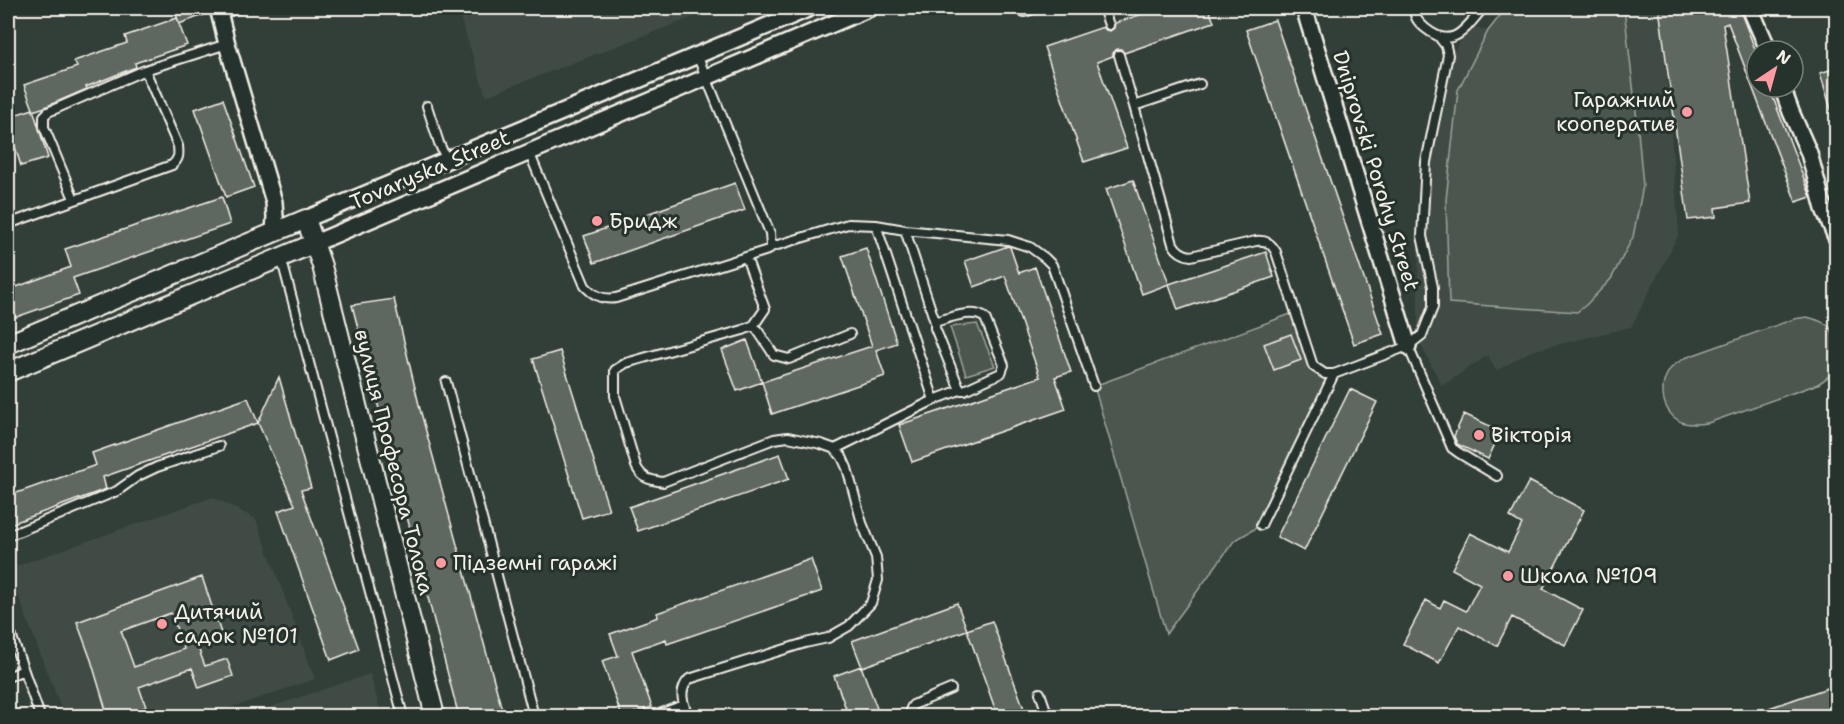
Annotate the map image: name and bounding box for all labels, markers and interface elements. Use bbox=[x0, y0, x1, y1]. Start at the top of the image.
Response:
north arrow bbox=[1745, 39, 1805, 99]
text: N bbox=[1772, 45, 1795, 69]
street label: Dniprovski Porohy Street bbox=[1326, 47, 1426, 295]
place label: Гаражний кооператив bbox=[1556, 86, 1675, 138]
marker: Гаражний кооператив bbox=[1680, 105, 1694, 119]
street label: Tovaryska Street bbox=[346, 124, 514, 216]
place label: Бридж bbox=[609, 207, 678, 235]
marker: Бридж bbox=[590, 214, 604, 228]
street label: вулиця Професора Толока bbox=[347, 326, 441, 598]
place label: Вікторія bbox=[1491, 421, 1572, 449]
marker: Вікторія bbox=[1472, 428, 1486, 442]
place label: Підземні гаражі bbox=[453, 549, 618, 577]
marker: Підземні гаражі bbox=[434, 556, 448, 570]
place label: Школа №109 bbox=[1520, 562, 1658, 590]
marker: Школа №109 bbox=[1501, 569, 1515, 583]
place label: Дитячий садок №101 bbox=[174, 598, 298, 650]
marker: Дитячий садок №101 bbox=[155, 617, 169, 631]

